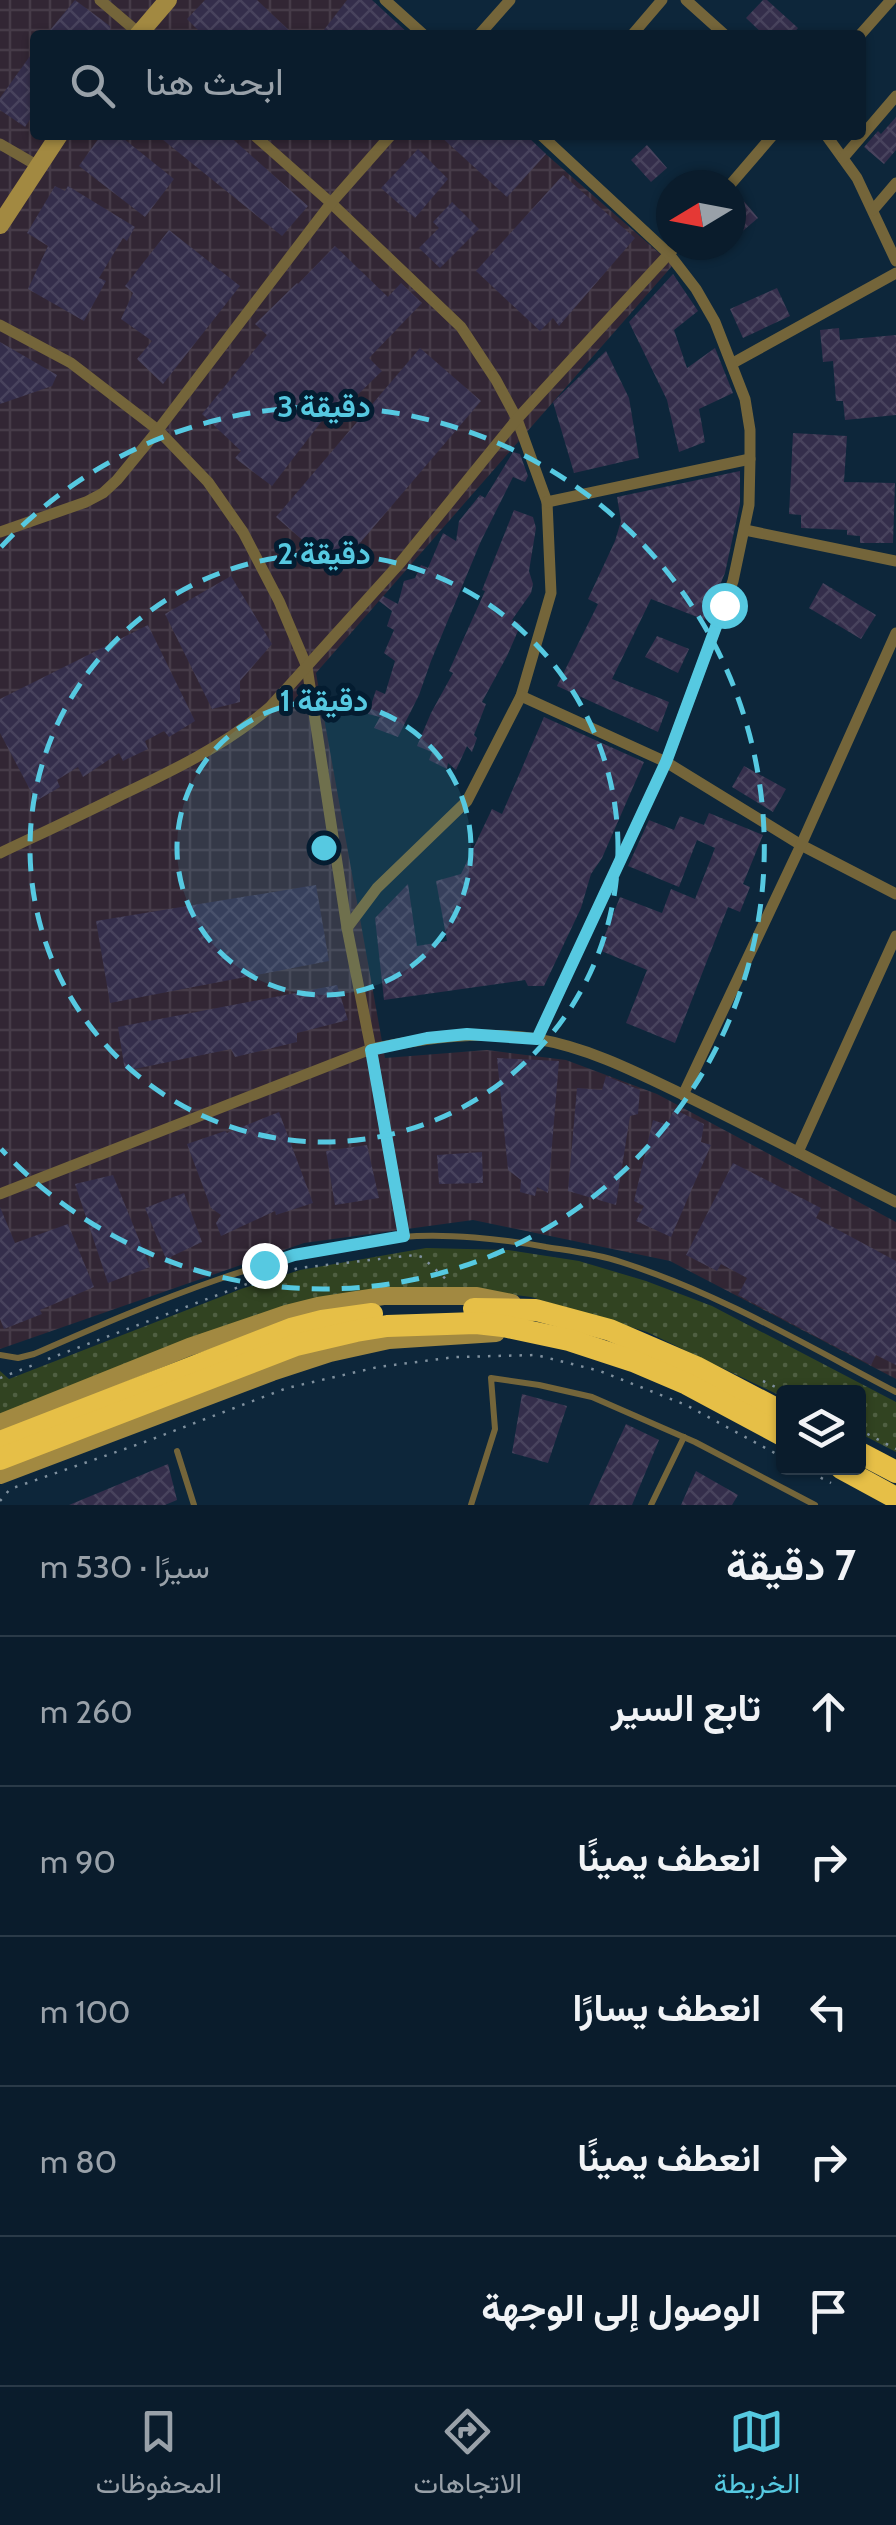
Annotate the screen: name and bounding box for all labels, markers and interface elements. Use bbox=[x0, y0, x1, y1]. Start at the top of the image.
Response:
search box bbox=[30, 30, 866, 140]
icon: search bbox=[65, 58, 120, 113]
text: ابحث هنا bbox=[145, 58, 284, 105]
north arrow bbox=[656, 170, 746, 260]
text: 3 دقيقة bbox=[277, 388, 371, 425]
text: 2 دقيقة bbox=[277, 535, 371, 572]
route start bbox=[702, 583, 748, 629]
text: 1 دقيقة bbox=[280, 682, 368, 719]
centre of rings bbox=[306, 830, 342, 866]
route end bbox=[242, 1243, 288, 1289]
map controls bbox=[776, 1385, 866, 1475]
button: layers bbox=[776, 1385, 866, 1475]
text: 7 دقيقة bbox=[726, 1539, 856, 1591]
text: سيرًا · 530 m bbox=[40, 1547, 210, 1586]
text: تابع السير bbox=[611, 1684, 761, 1731]
icon: ahead bbox=[801, 1684, 856, 1739]
text: 260 m bbox=[40, 1692, 133, 1731]
text: انعطف يمينًا bbox=[577, 1834, 761, 1881]
icon: right bbox=[801, 1834, 856, 1889]
text: 90 m bbox=[40, 1842, 116, 1881]
text: انعطف يسارًا bbox=[573, 1984, 761, 2031]
icon: left bbox=[801, 1984, 856, 2039]
text: 100 m bbox=[40, 1992, 130, 2031]
text: انعطف يمينًا bbox=[577, 2134, 761, 2181]
icon: right bbox=[801, 2134, 856, 2189]
text: 80 m bbox=[40, 2142, 117, 2181]
text: الوصول إلى الوجهة bbox=[481, 2284, 761, 2331]
icon: arrive bbox=[801, 2284, 856, 2339]
tab: المحفوظات bbox=[96, 2404, 222, 2508]
tab: الاتجاهات bbox=[413, 2404, 522, 2508]
tab: الخريطة bbox=[714, 2404, 800, 2508]

